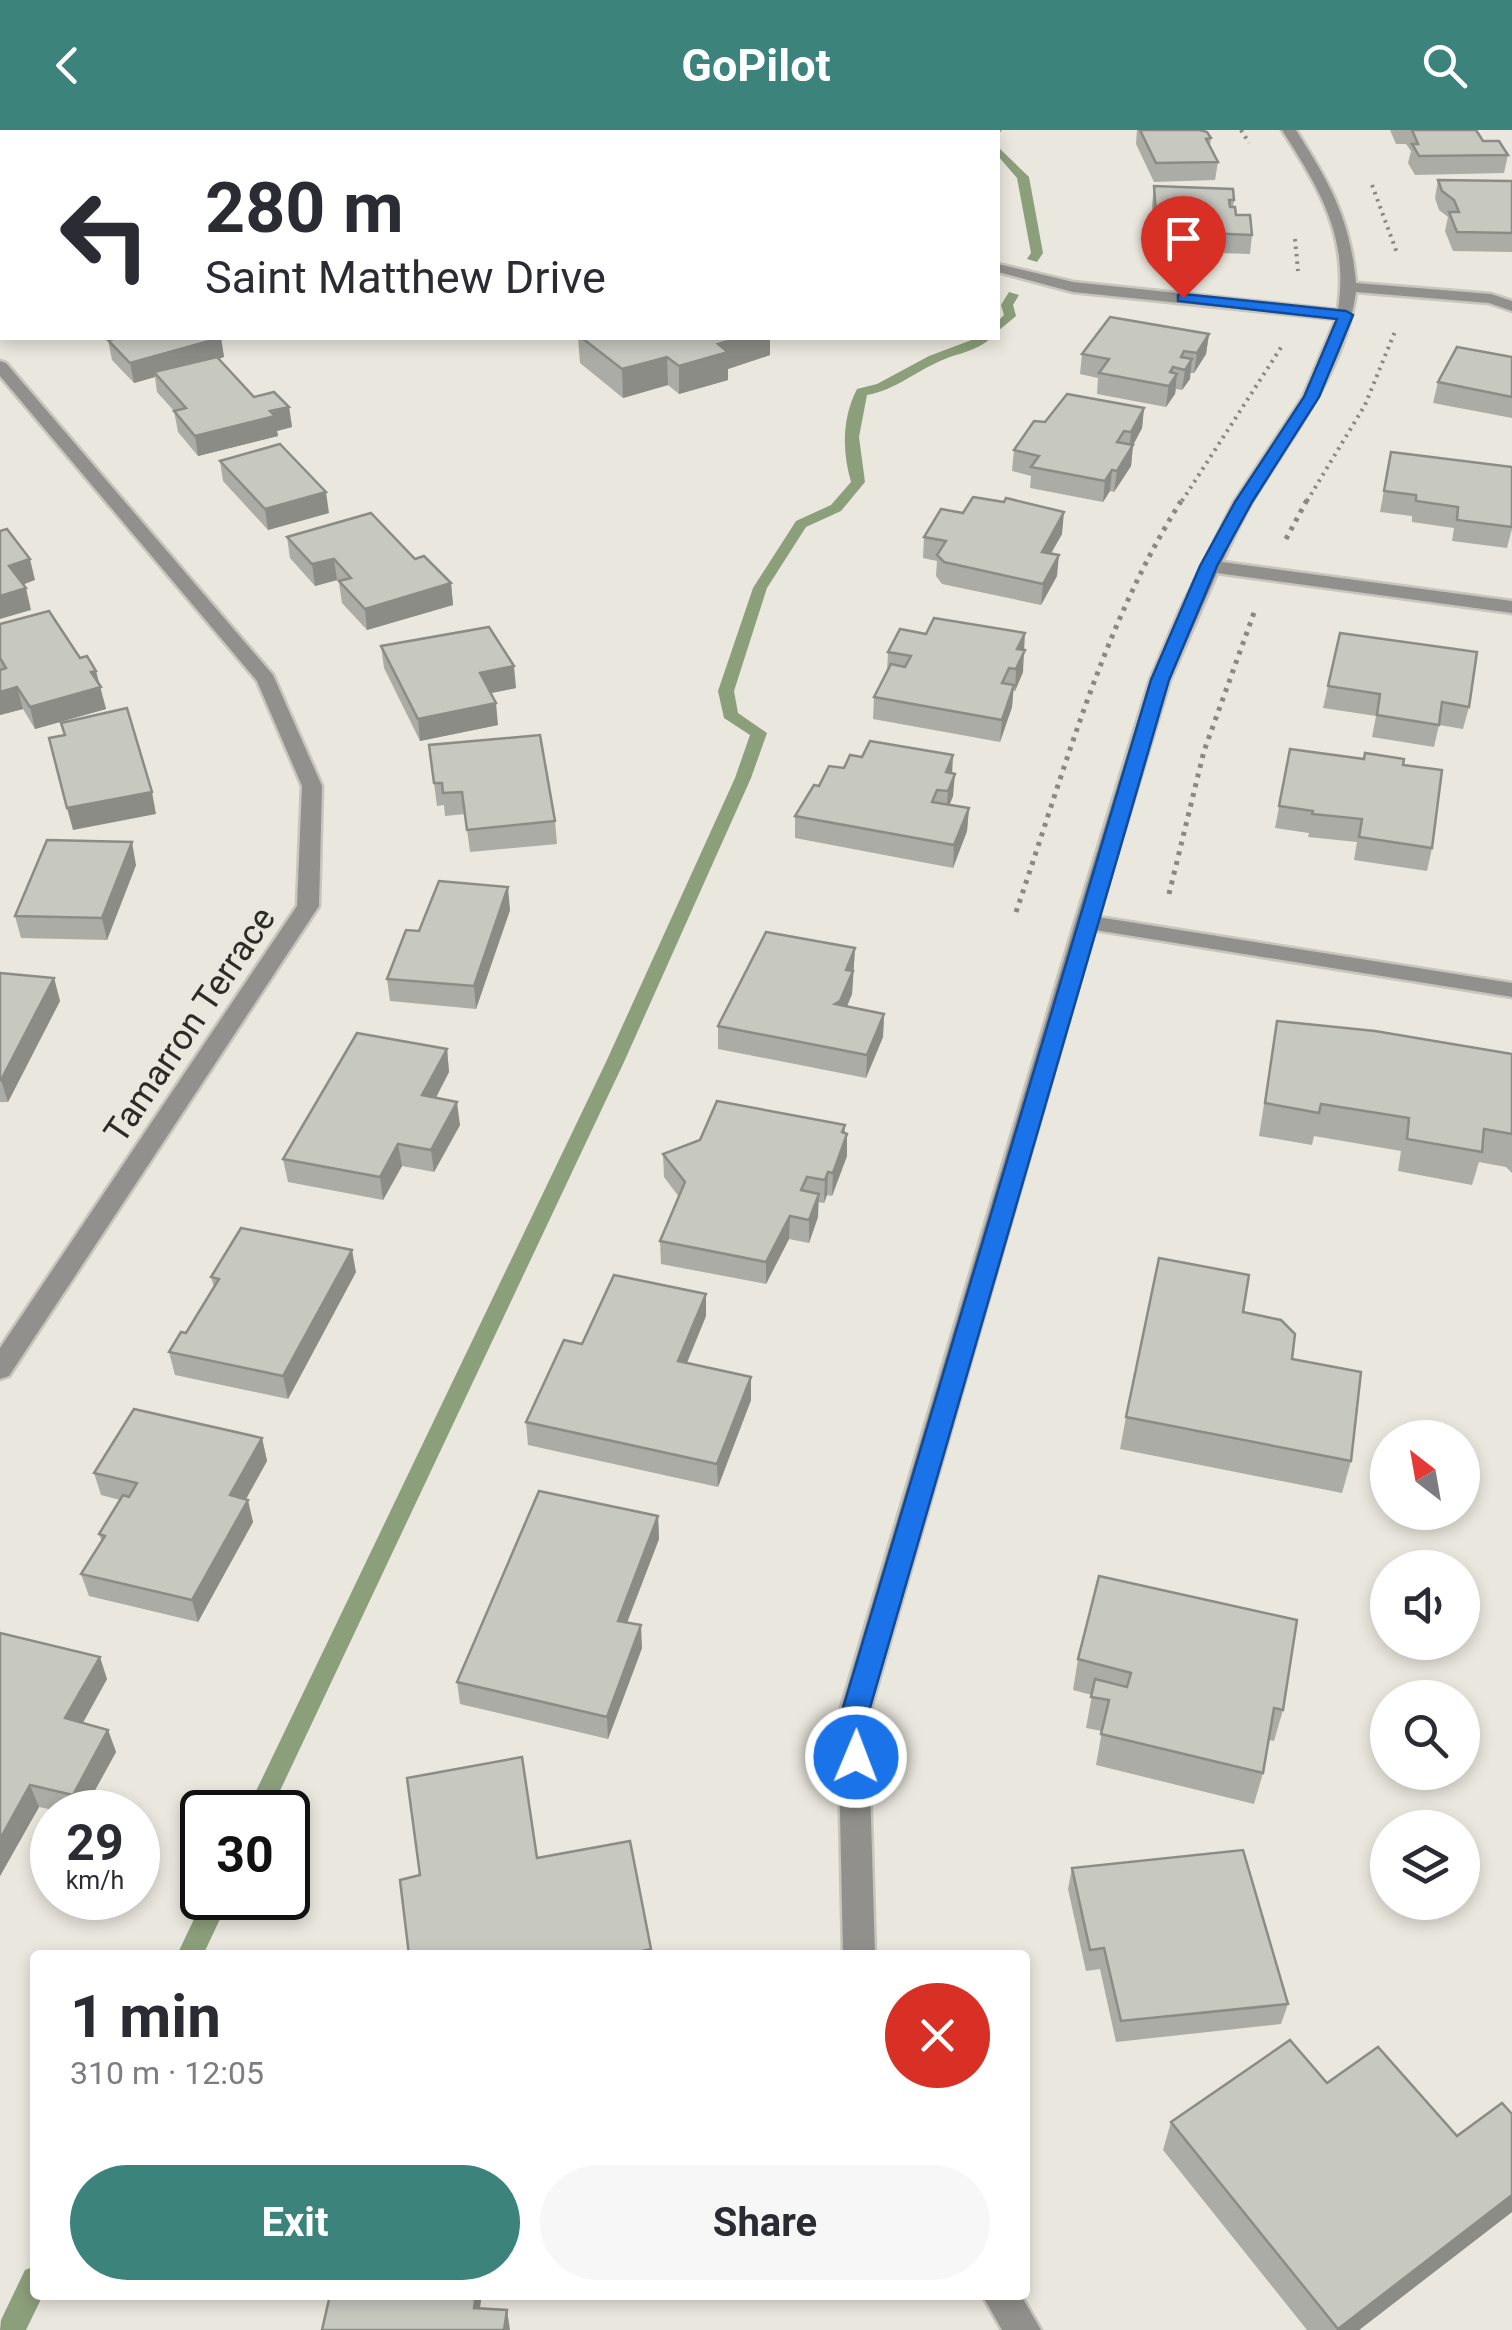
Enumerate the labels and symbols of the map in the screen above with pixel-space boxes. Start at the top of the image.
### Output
pin [1141,196,1226,299]
street label: Tamarron Terrace [96,899,284,1151]
north arrow [1370,1420,1480,1530]
position arrow [804,1705,908,1809]
speed limit sign: 30 [180,1790,310,1920]

